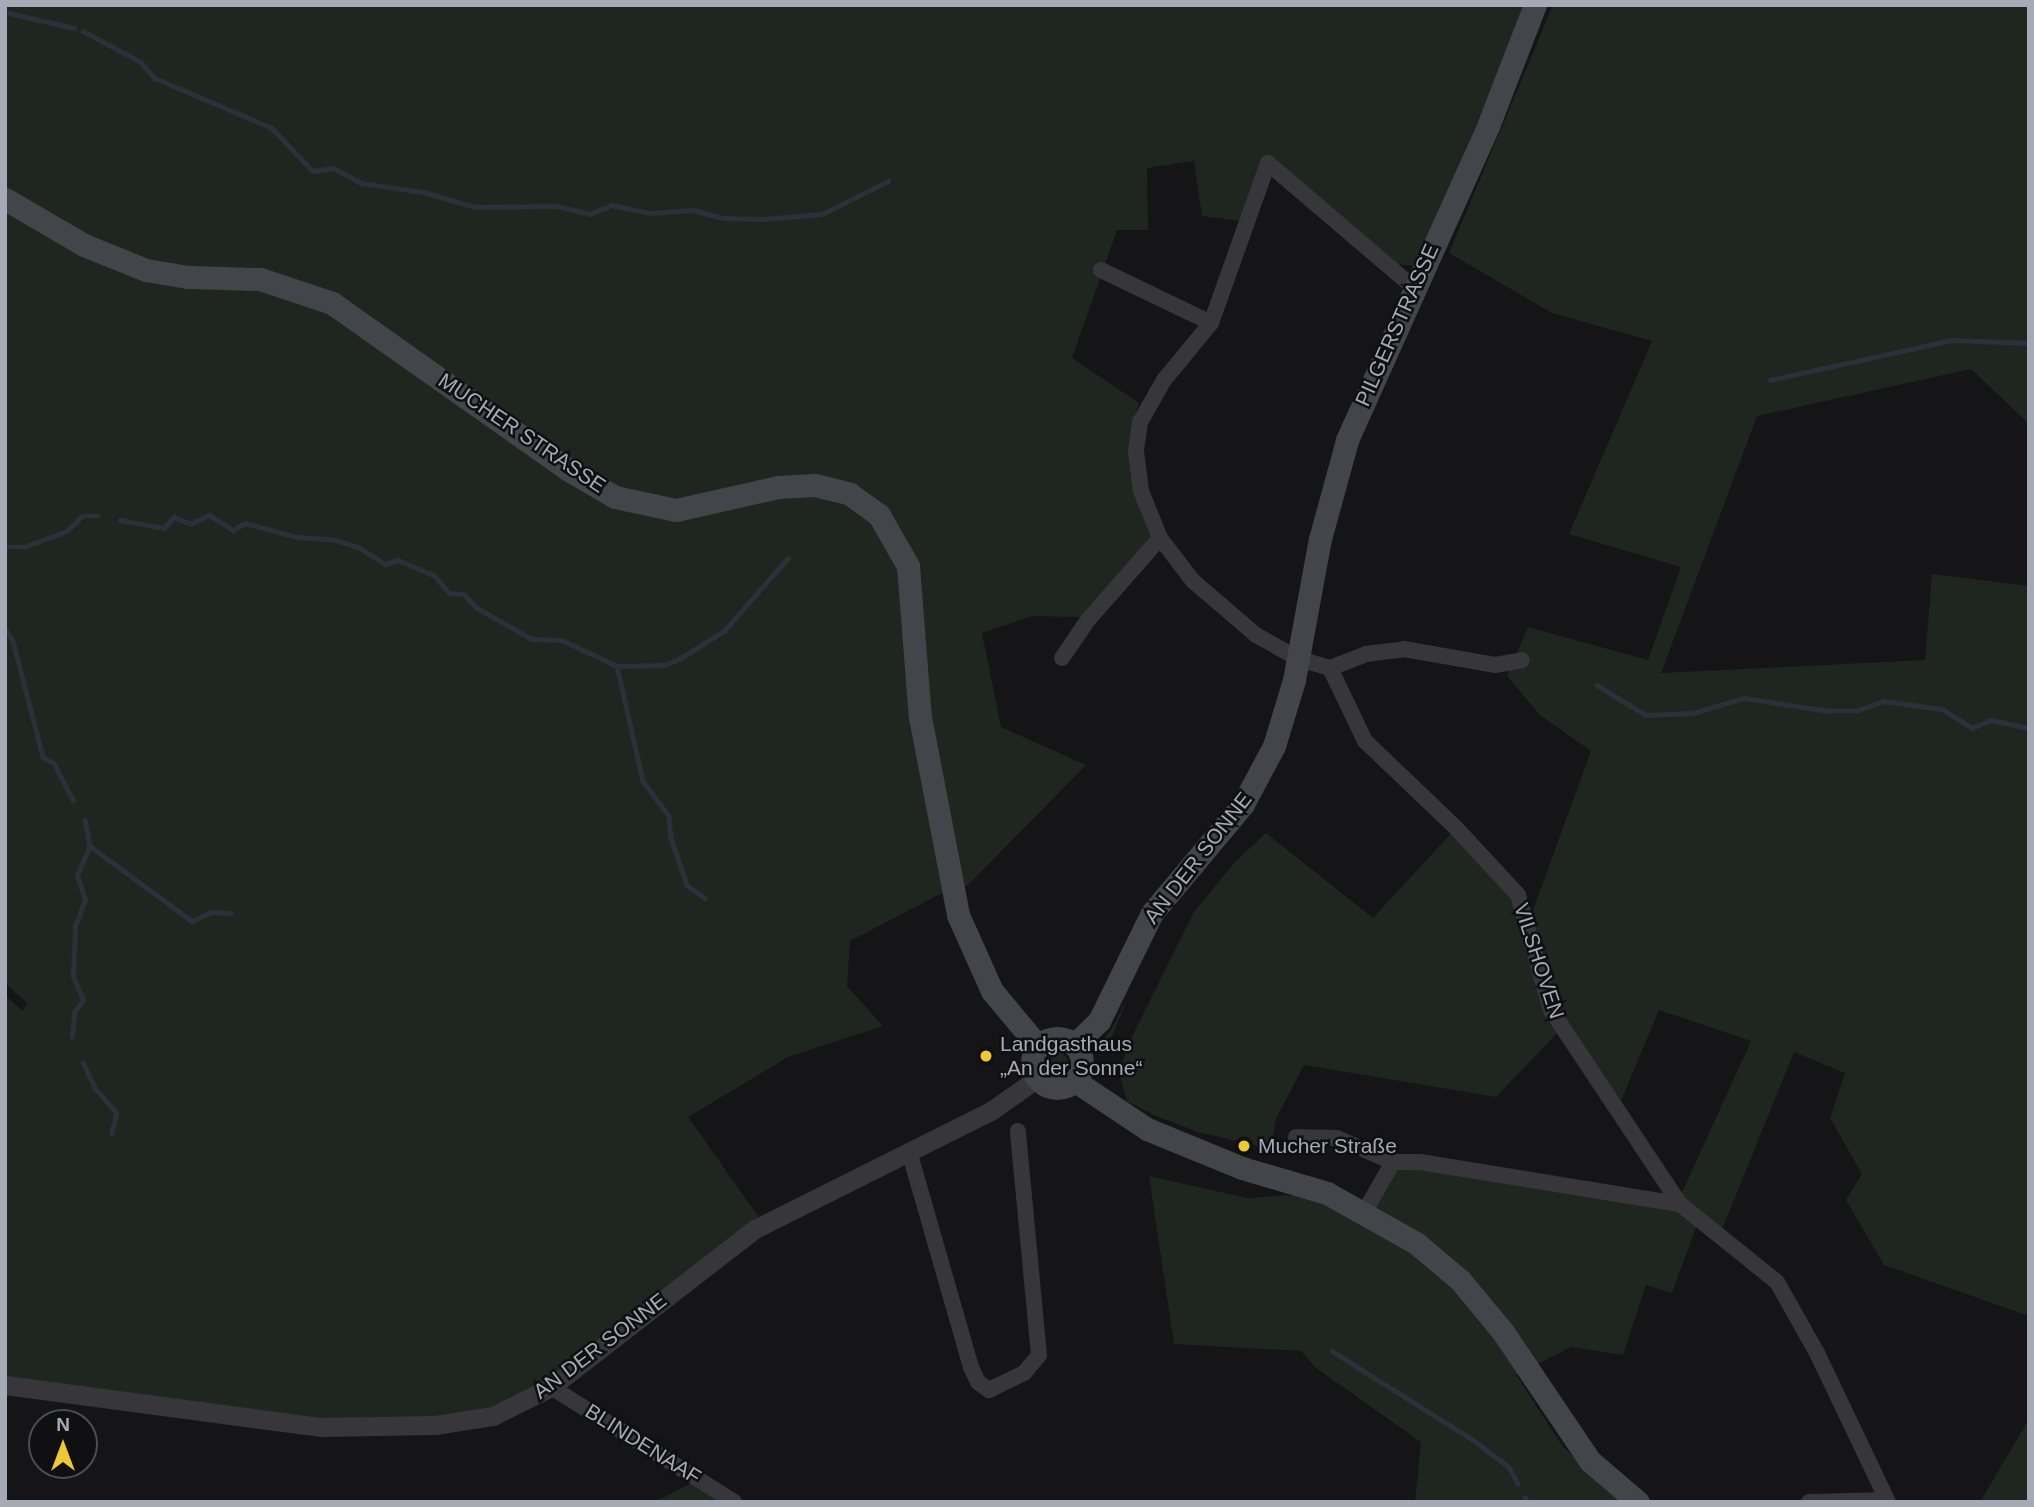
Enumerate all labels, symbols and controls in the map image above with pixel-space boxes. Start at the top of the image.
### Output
street label: PILGERSTRASSE [1350,240,1444,410]
street label: MUCHER STRASSE [434,368,610,498]
street label: AN DER SONNE [1139,787,1257,929]
street label: VILSHOVEN [1508,900,1570,1022]
place label: Landgasthaus „An der Sonne“ [1000,1031,1142,1081]
marker: Landgasthaus „An der Sonne“ [978,1048,994,1064]
place label: Mucher Straße [1258,1133,1397,1159]
marker: Mucher Straße [1236,1138,1252,1154]
street label: AN DER SONNE [529,1288,671,1404]
street label: BLINDENAAF [580,1398,706,1490]
north arrow [28,1409,98,1479]
text: N [56,1414,70,1435]

